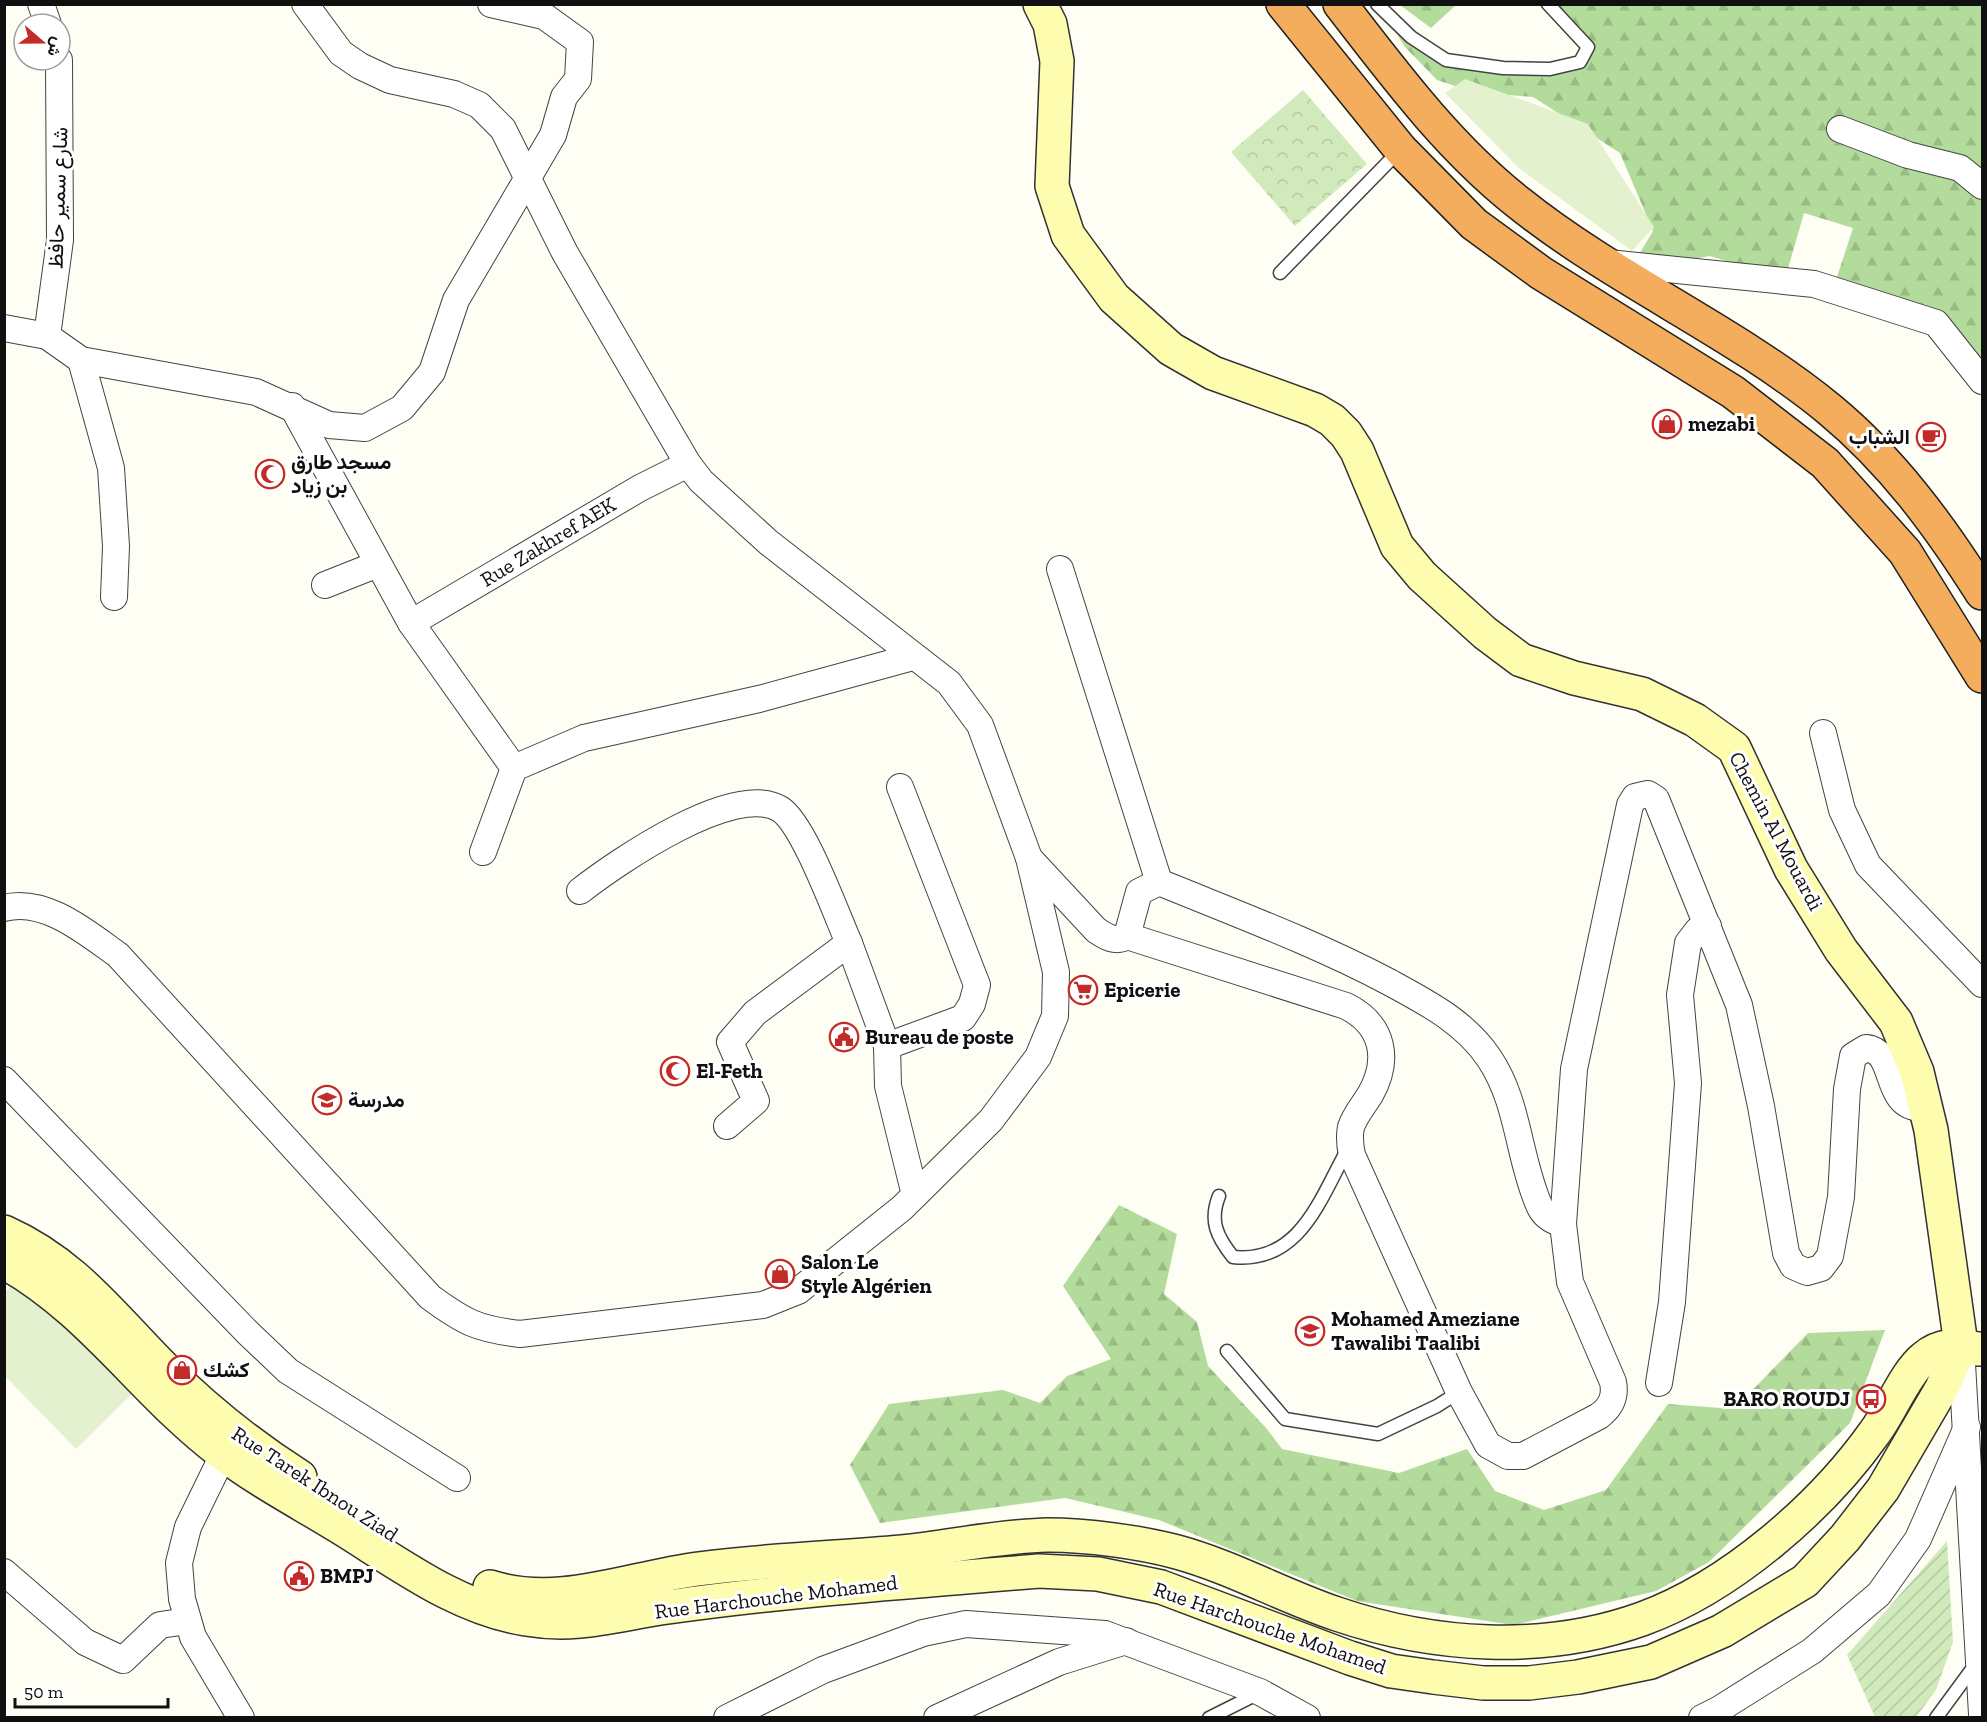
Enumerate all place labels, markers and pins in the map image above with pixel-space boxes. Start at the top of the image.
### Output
shop icon: mezabi [1651,408,1683,440]
place label: mezabi [1688,411,1755,436]
cafe icon: الشباب [1915,421,1947,453]
place label: الشباب [1849,424,1910,449]
place label: مسجد طارق بن زياد [291,449,391,499]
mosque icon: مسجد طارق بن زياد [254,458,286,490]
supermarket icon: Epicerie [1067,974,1099,1006]
place label: Epicerie [1104,977,1180,1002]
public building icon: Bureau de poste [828,1021,860,1053]
place label: Bureau de poste [865,1024,1014,1049]
mosque icon: El-Feth [659,1055,691,1087]
place label: El-Feth [696,1058,763,1083]
school or university icon: مدرسة [311,1084,343,1116]
place label: مدرسة [348,1087,405,1113]
place label: Salon Le Style Algérien [801,1249,932,1298]
shop icon: Salon Le Style Algérien [764,1258,796,1290]
place label: Mohamed Ameziane Tawalibi Taalibi [1331,1306,1520,1355]
school or university icon: Mohamed Ameziane Tawalibi Taalibi [1294,1315,1326,1347]
shop icon: كشك [166,1354,198,1386]
place label: كشك [203,1357,250,1382]
bus stop icon: BARO ROUDJ [1855,1383,1887,1415]
place label: BARO ROUDJ [1723,1386,1850,1411]
public building icon: BMPJ [283,1560,315,1592]
place label: BMPJ [320,1563,374,1588]

